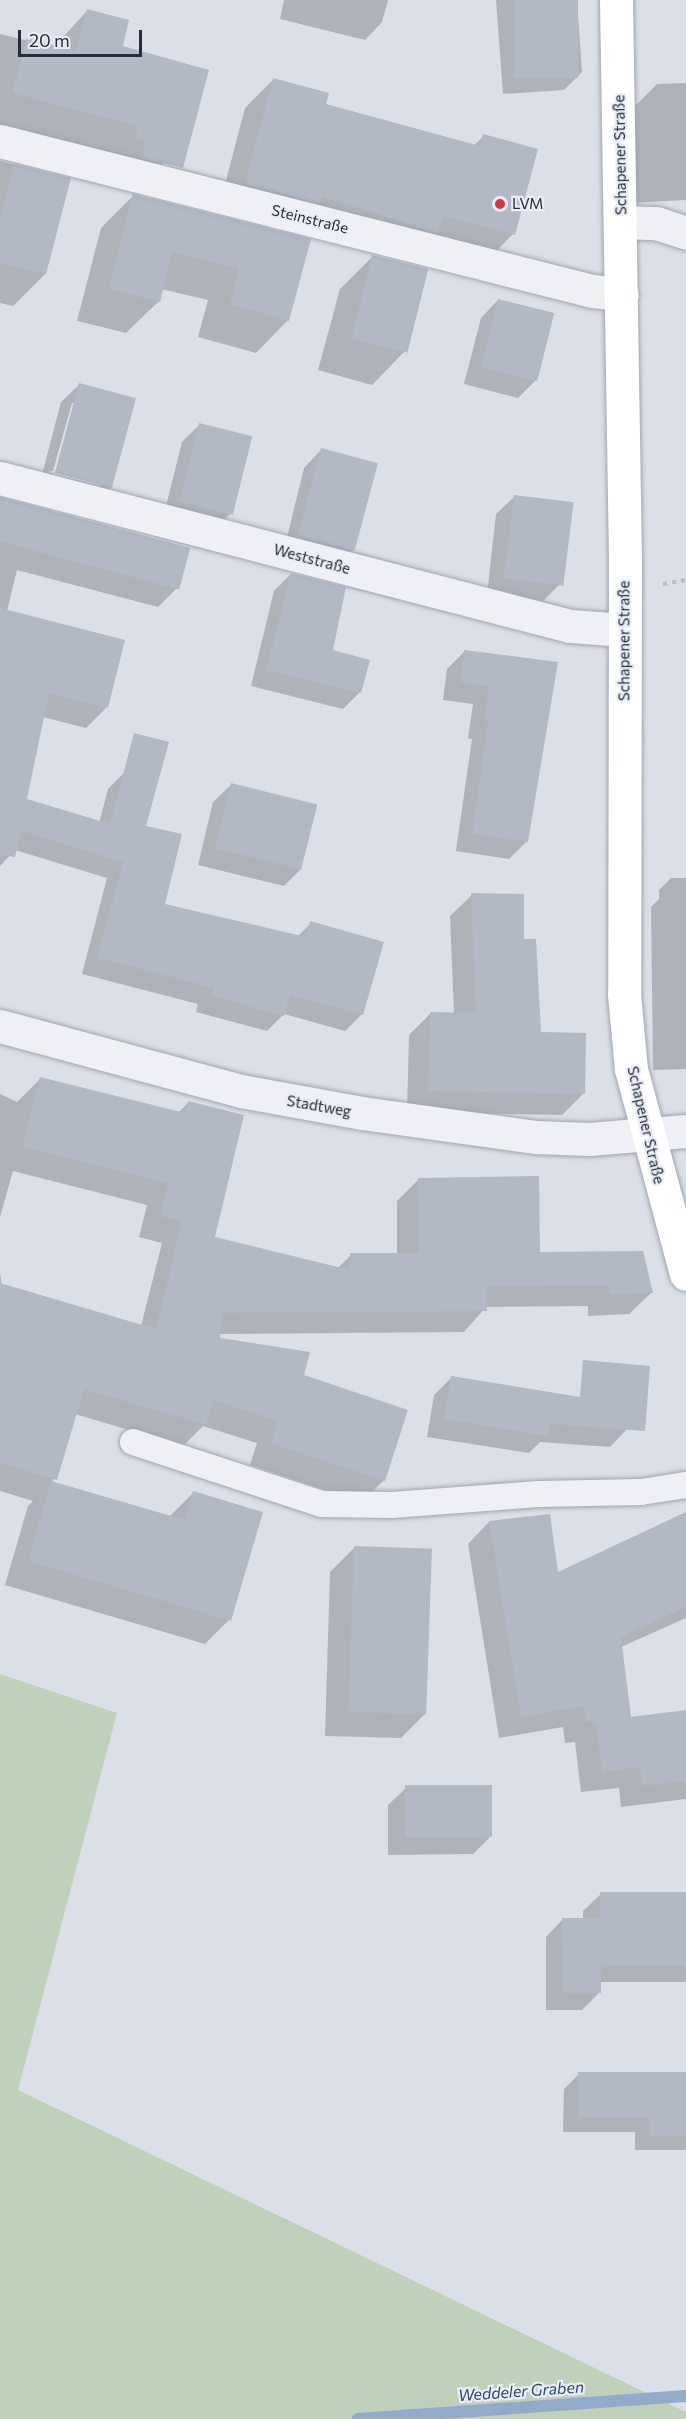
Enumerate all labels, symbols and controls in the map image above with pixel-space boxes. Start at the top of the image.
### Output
scale bar [21,18,146,56]
text: 20 m [29,29,70,51]
street label: Schapener Straße [610,95,630,215]
place label: LVM [512,195,543,213]
marker: LVM [493,197,507,211]
street label: Steinstraße [270,201,350,237]
street label: Weststraße [272,540,352,578]
street label: Schapener Straße [615,581,633,701]
street label: Schapener Straße [624,1064,668,1186]
street label: Stadtweg [285,1091,353,1121]
water label: Weddeler Graben [457,2377,585,2405]

